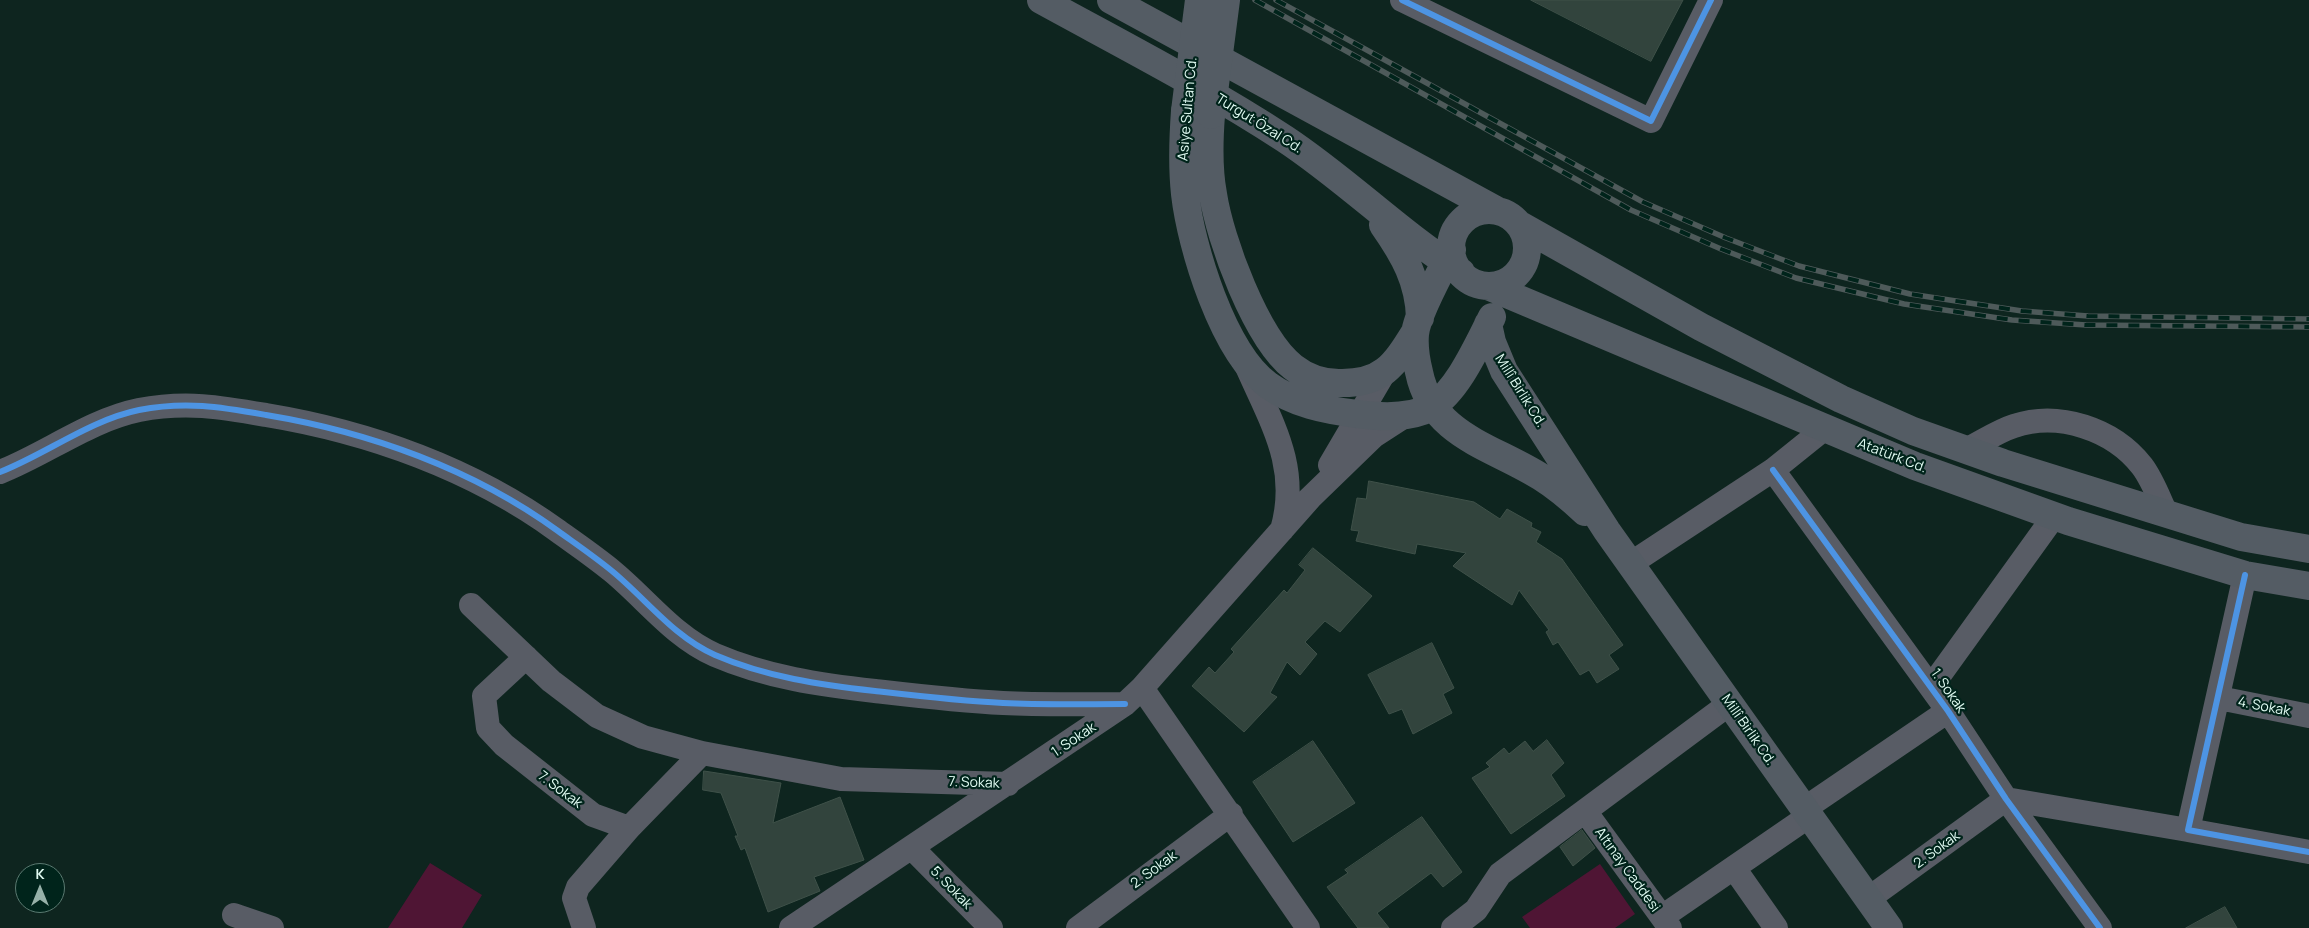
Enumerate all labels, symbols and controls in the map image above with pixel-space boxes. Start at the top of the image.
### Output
street label: Asiye Sultan Cd. [1175,56,1201,162]
street label: Turgut Özal Cd. [1213,91,1305,157]
street label: Millî Birlik Cd. [1491,351,1549,431]
street label: Atatürk Cd. [1855,435,1929,477]
street label: 1. Sokak [1927,666,1969,716]
street label: Millî Birlik Cd. [1717,691,1779,769]
street label: 4. Sokak [2236,694,2292,720]
street label: 1. Sokak [1049,719,1099,761]
street label: 7. Sokak [535,768,585,812]
street label: 7. Sokak [948,774,1000,792]
street label: Altınay Caddesi [1591,825,1663,915]
street label: 2. Sokak [1911,828,1963,872]
street label: 2. Sokak [1128,848,1180,892]
north arrow [15,863,65,913]
street label: 5. Sokak [927,863,975,913]
text: K [35,864,45,883]

